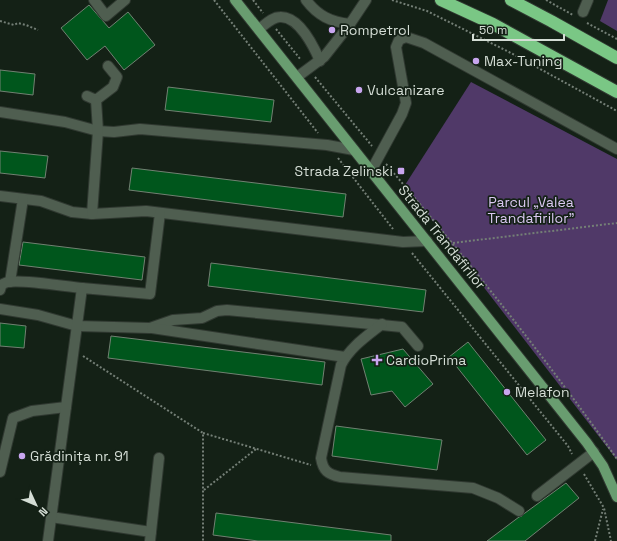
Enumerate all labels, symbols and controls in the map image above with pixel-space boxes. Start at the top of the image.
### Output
scale bar [473,16,564,42]
place label: Rompetrol [340,21,410,39]
text: 50 m [479,22,507,38]
marker: Rompetrol [327,25,337,35]
place label: Max-Tuning [484,52,562,70]
marker: Max-Tuning [471,56,481,66]
place label: Vulcanizare [367,81,445,99]
marker: Vulcanizare [354,85,364,95]
place label: Strada Zelinski [294,162,393,180]
marker: Strada Zelinski [396,166,406,176]
street label: Strada Trandafirilor [394,181,490,293]
park label: Parcul „Valea Trandafirilor” [488,193,574,227]
place label: CardioPrima [386,351,466,369]
marker: CardioPrima [371,354,383,366]
place label: Melafon [515,383,570,401]
marker: Melafon [502,387,512,397]
place label: Grădinița nr. 91 [30,447,129,465]
marker: Grădinița nr. 91 [17,451,27,461]
north arrow [16,485,56,525]
text: N [36,504,51,519]

